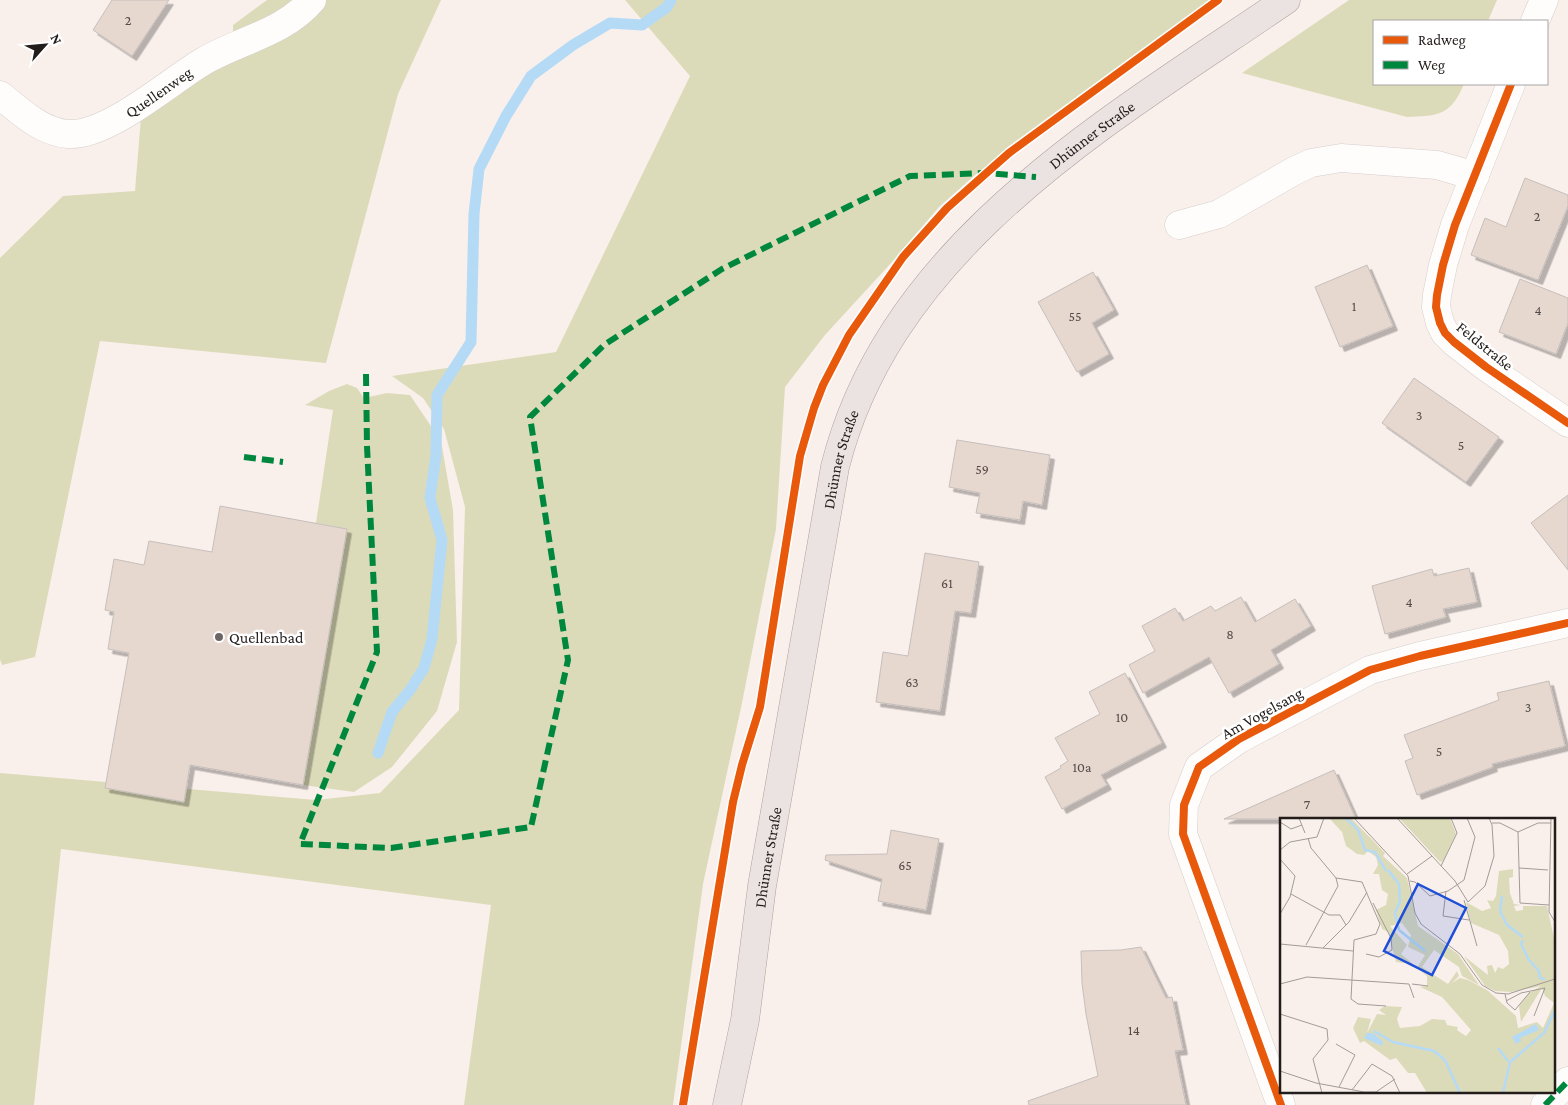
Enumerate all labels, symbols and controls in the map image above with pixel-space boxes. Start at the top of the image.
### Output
house number: 2 [125,12,132,28]
north arrow [20,20,70,70]
legend [1373,20,1548,85]
text: N [47,31,66,47]
text: Radweg [1418,32,1466,49]
text: Weg [1418,57,1445,74]
street label: Quellenweg [122,63,196,121]
street label: Dhünner Straße [1045,97,1137,172]
house number: 2 [1534,208,1541,224]
house number: 1 [1352,298,1357,314]
house number: 4 [1534,302,1542,318]
house number: 55 [1068,308,1082,324]
street label: Feldstraße [1453,318,1517,374]
street label: Dhünner Straße [819,407,861,510]
house number: 3 [1416,407,1422,423]
house number: 5 [1458,437,1464,453]
house number: 59 [975,461,989,477]
house number: 61 [941,575,953,591]
house number: 4 [1405,594,1413,610]
house number: 8 [1226,626,1234,642]
place label: Quellenbad [229,629,304,646]
marker: Quellenbad [213,631,225,643]
house number: 63 [905,674,919,690]
street label: Am Vogelsang [1218,684,1306,743]
house number: 3 [1525,699,1531,715]
house number: 10 [1116,709,1128,725]
house number: 5 [1436,743,1442,759]
house number: 10a [1072,759,1092,775]
house number: 7 [1304,796,1311,812]
street label: Dhünner Straße [751,806,784,909]
inset map [1280,818,1556,1092]
house number: 65 [898,857,912,873]
house number: 14 [1128,1022,1140,1038]

